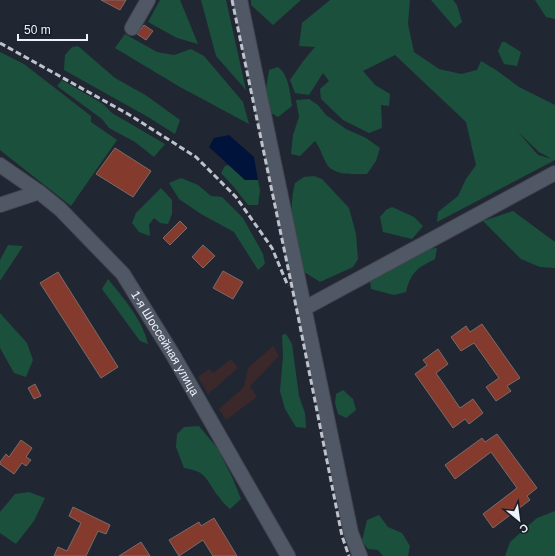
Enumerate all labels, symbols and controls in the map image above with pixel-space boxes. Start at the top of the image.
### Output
scale bar [18,16,87,42]
text: 50 m [24,23,51,37]
street label: 1-я Шоссейная улица [128,288,202,398]
north arrow [499,500,539,540]
text: С [517,522,530,536]

